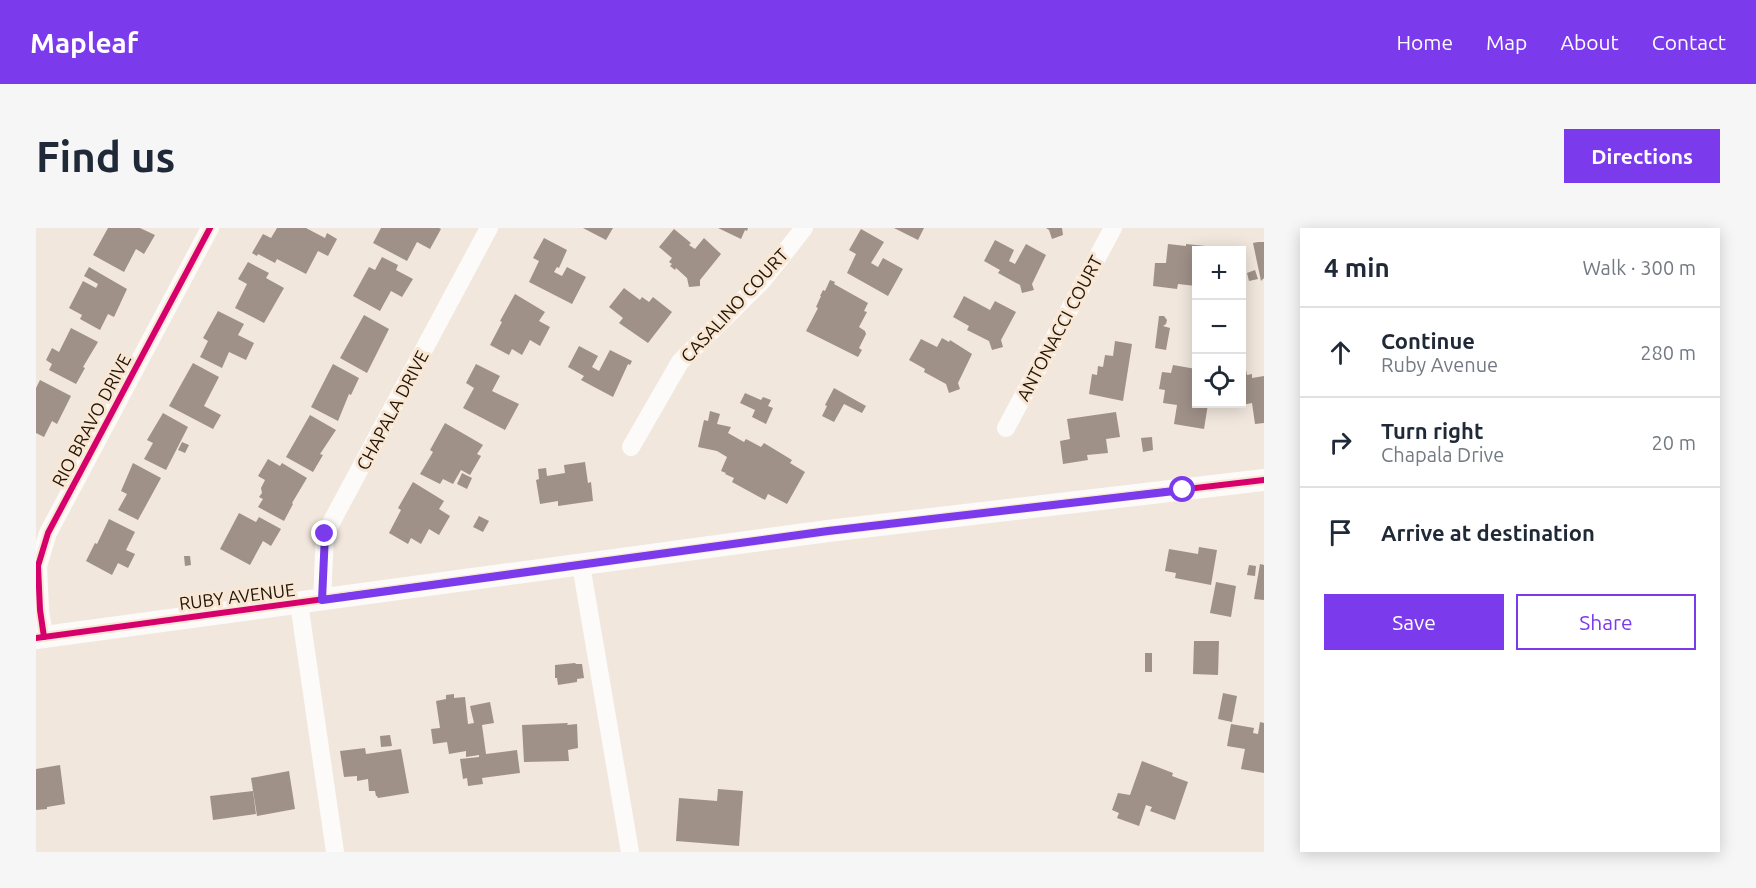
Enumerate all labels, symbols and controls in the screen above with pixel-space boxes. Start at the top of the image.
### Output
text: Mapleaf [30,27,138,58]
text: Home [1396,30,1453,54]
text: Map [1486,30,1527,54]
text: About [1560,30,1619,54]
text: Contact [1652,30,1726,54]
button: Directions [1564,129,1720,183]
text: Find us [36,133,175,180]
street label: CASALINO COURT [676,244,792,366]
map controls [1192,246,1246,408]
button: + [1192,246,1246,300]
street label: ANTONACCI COURT [1012,252,1106,404]
text: 4 min [1324,253,1390,282]
text: Walk · 300 m [1583,256,1696,279]
button: − [1192,300,1246,354]
text: Continue [1381,328,1475,353]
icon: ahead [1324,336,1357,369]
text: 280 m [1640,341,1696,364]
street label: CHAPALA DRIVE [352,347,432,473]
street label: RIO BRAVO DRIVE [48,350,134,490]
text: Ruby Avenue [1381,353,1498,376]
button: locate [1192,354,1246,408]
text: Turn right [1381,418,1483,443]
icon: right [1324,426,1357,459]
text: 20 m [1652,431,1696,454]
text: Chapala Drive [1381,443,1504,466]
route start [1169,476,1195,502]
icon: arrive [1324,516,1357,549]
route end [311,520,337,546]
text: Arrive at destination [1381,520,1595,545]
street label: RUBY AVENUE [178,579,296,613]
button: Save [1324,594,1504,650]
button: Share [1516,594,1696,650]

